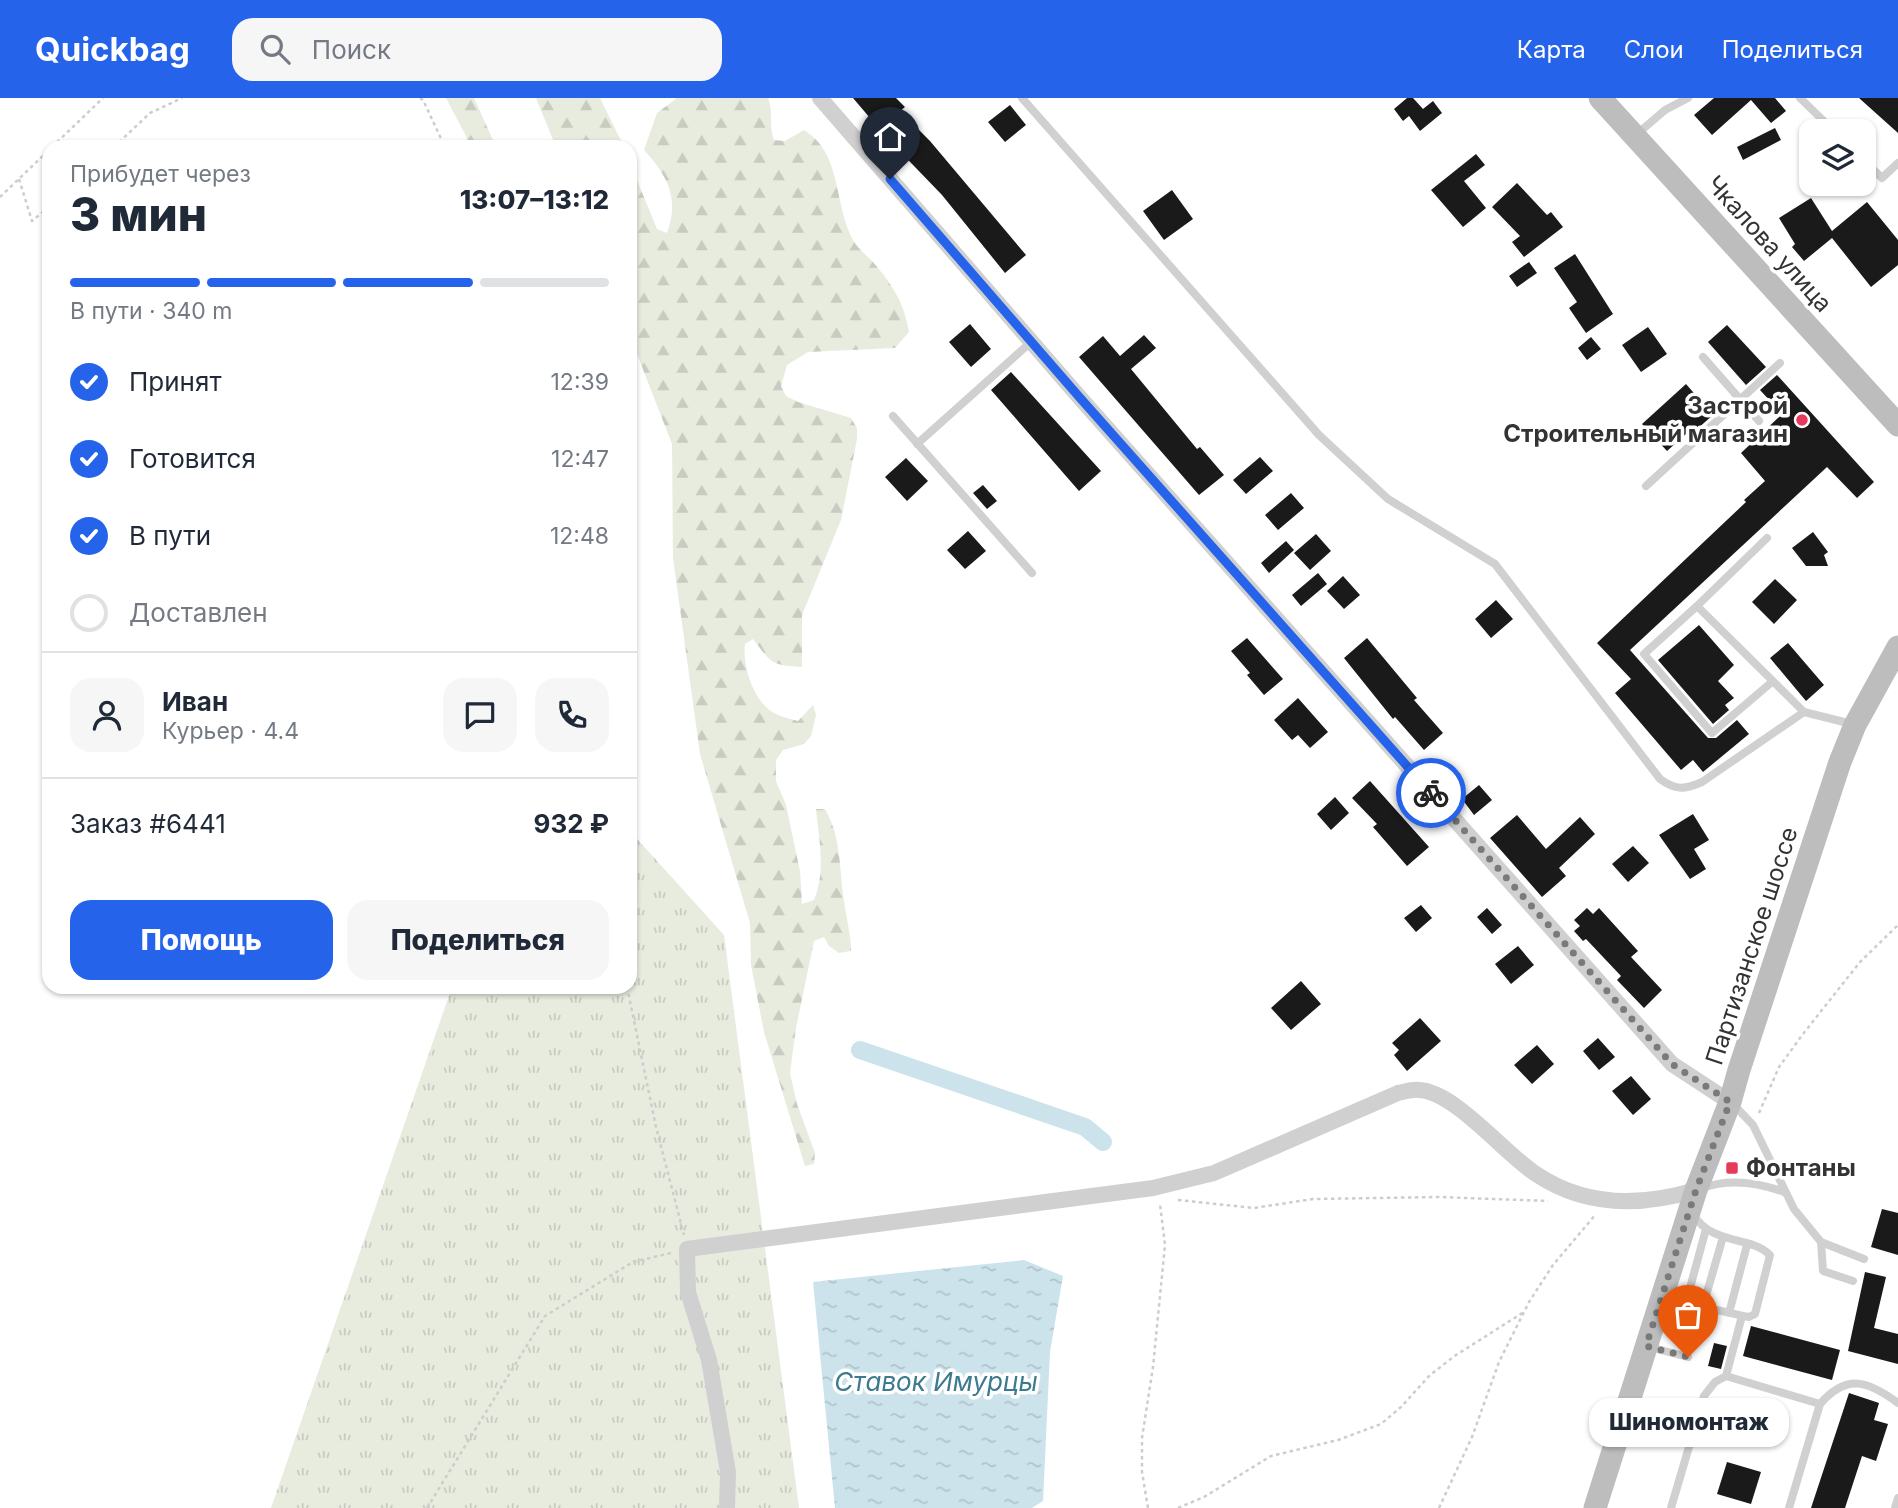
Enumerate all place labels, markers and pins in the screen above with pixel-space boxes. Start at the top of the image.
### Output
pin [860,107,920,179]
place label: Застрой Строительный магазин [1503,391,1788,448]
marker: Застрой Строительный магазин [1794,412,1810,428]
place label: Фонтаны [1746,1153,1856,1182]
marker: Фонтаны [1724,1160,1740,1176]
pin [1658,1285,1718,1357]
callout: Шиномонтаж [1588,1399,1788,1448]

